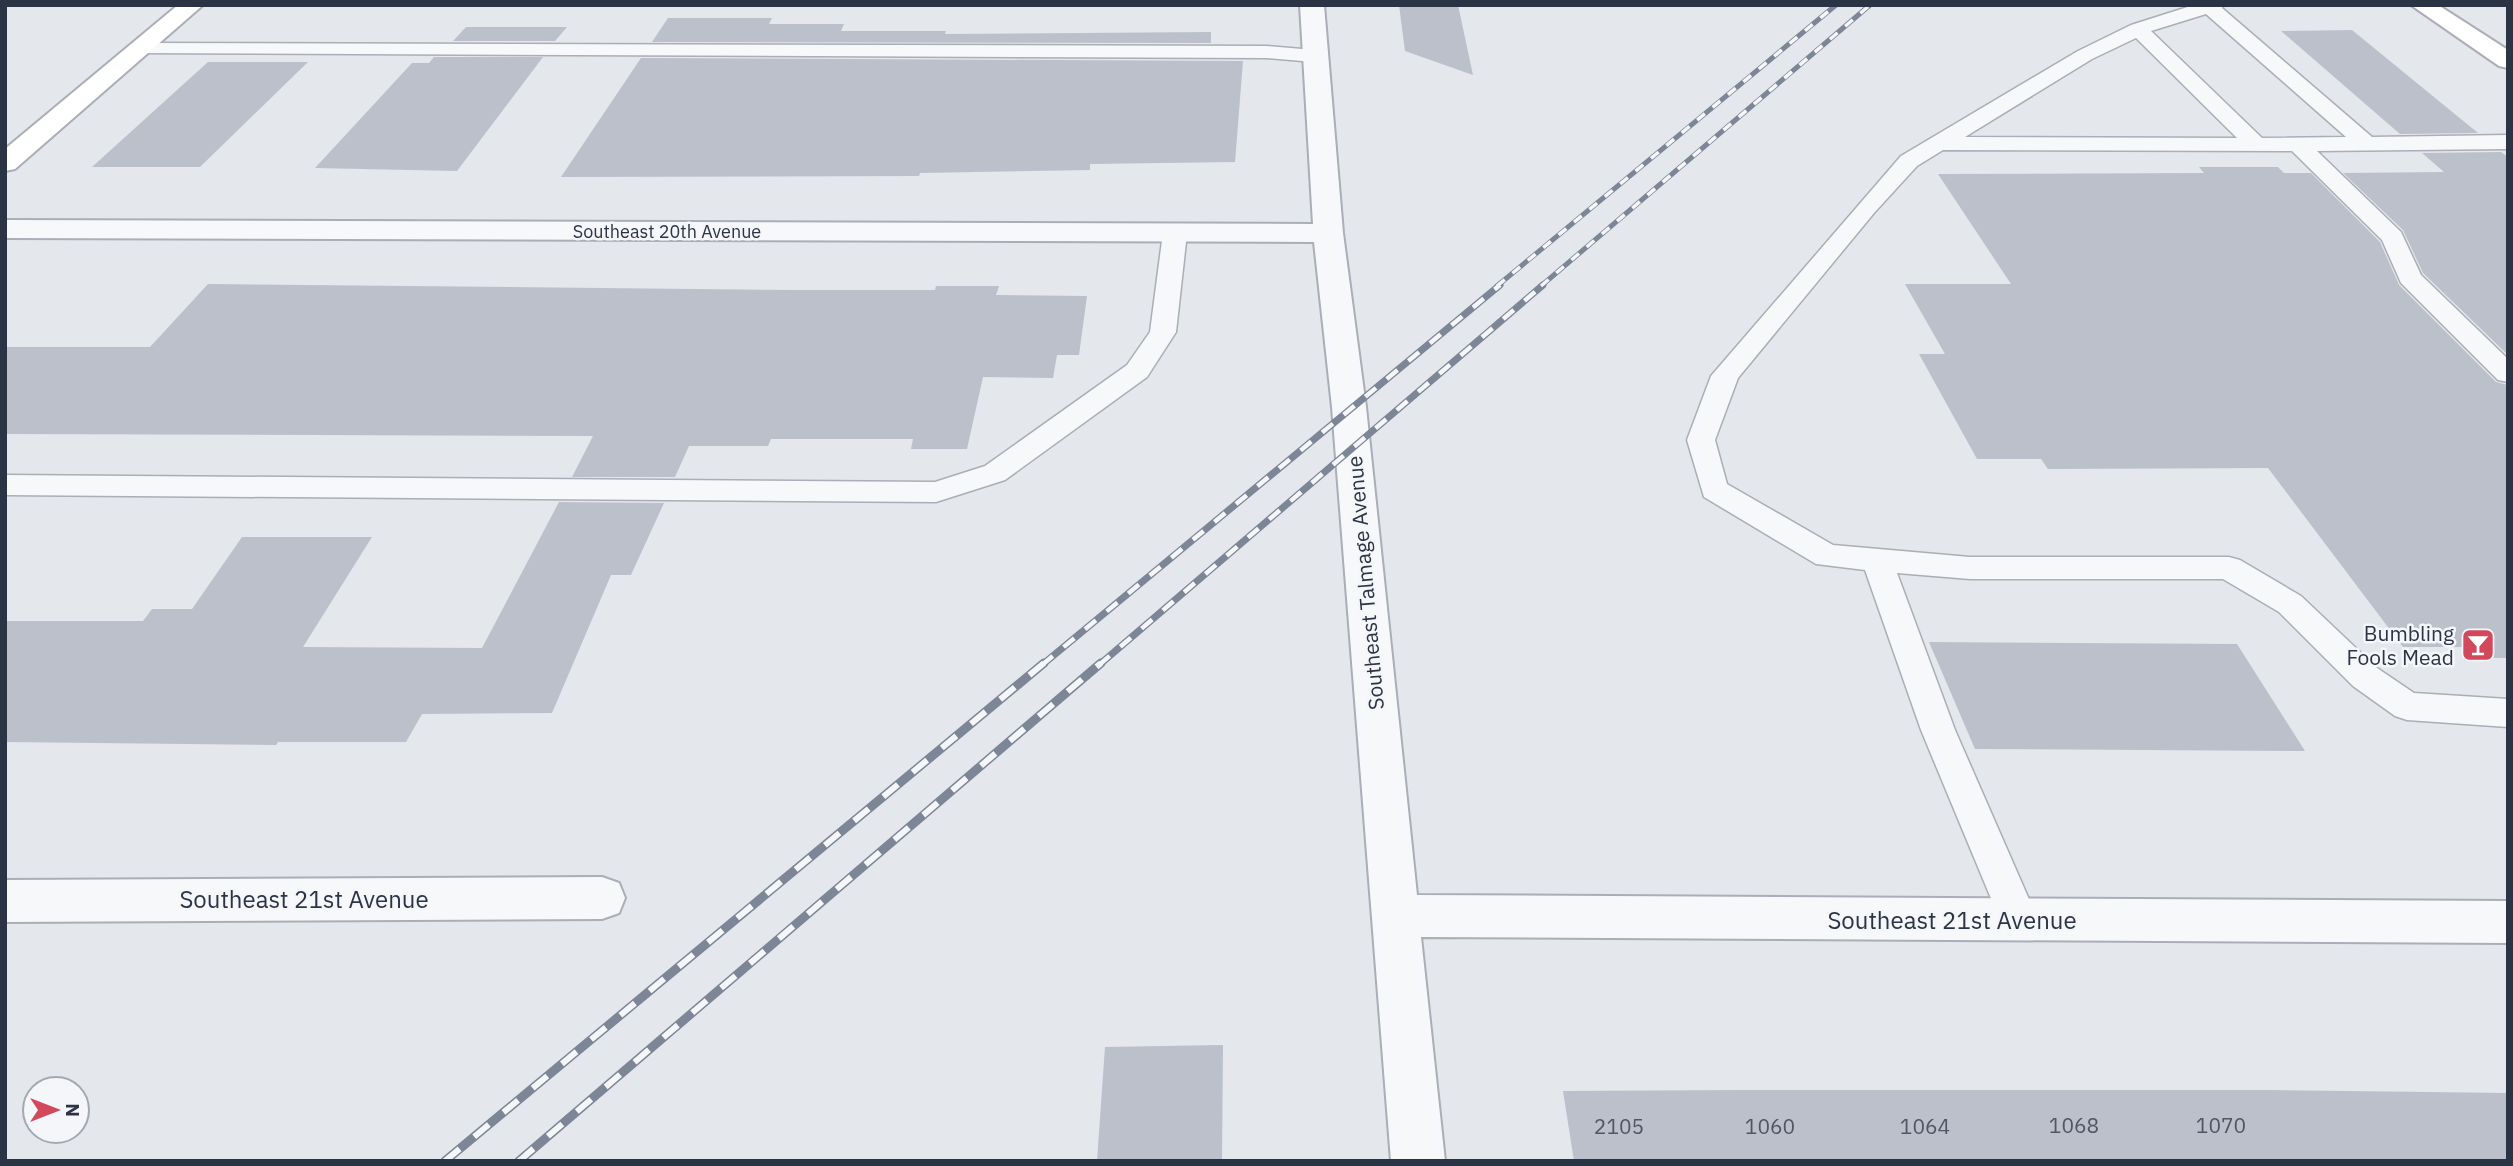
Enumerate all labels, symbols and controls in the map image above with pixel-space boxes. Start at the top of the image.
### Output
street label: Southeast 20th Avenue [573,220,761,243]
street label: Southeast Talmage Avenue [1340,455,1390,711]
place label: Bumbling Fools Mead [2346,619,2454,671]
bar icon: Bumbling Fools Mead [2459,626,2497,664]
street label: Southeast 21st Avenue [179,883,429,915]
street label: Southeast 21st Avenue [1827,904,2077,936]
north arrow [21,1075,91,1145]
text: N [61,1103,85,1117]
house number: 1068 [2049,1111,2099,1139]
house number: 1070 [2196,1111,2246,1139]
house number: 2105 [1594,1112,1644,1140]
house number: 1060 [1745,1112,1795,1140]
house number: 1064 [1900,1112,1950,1140]

